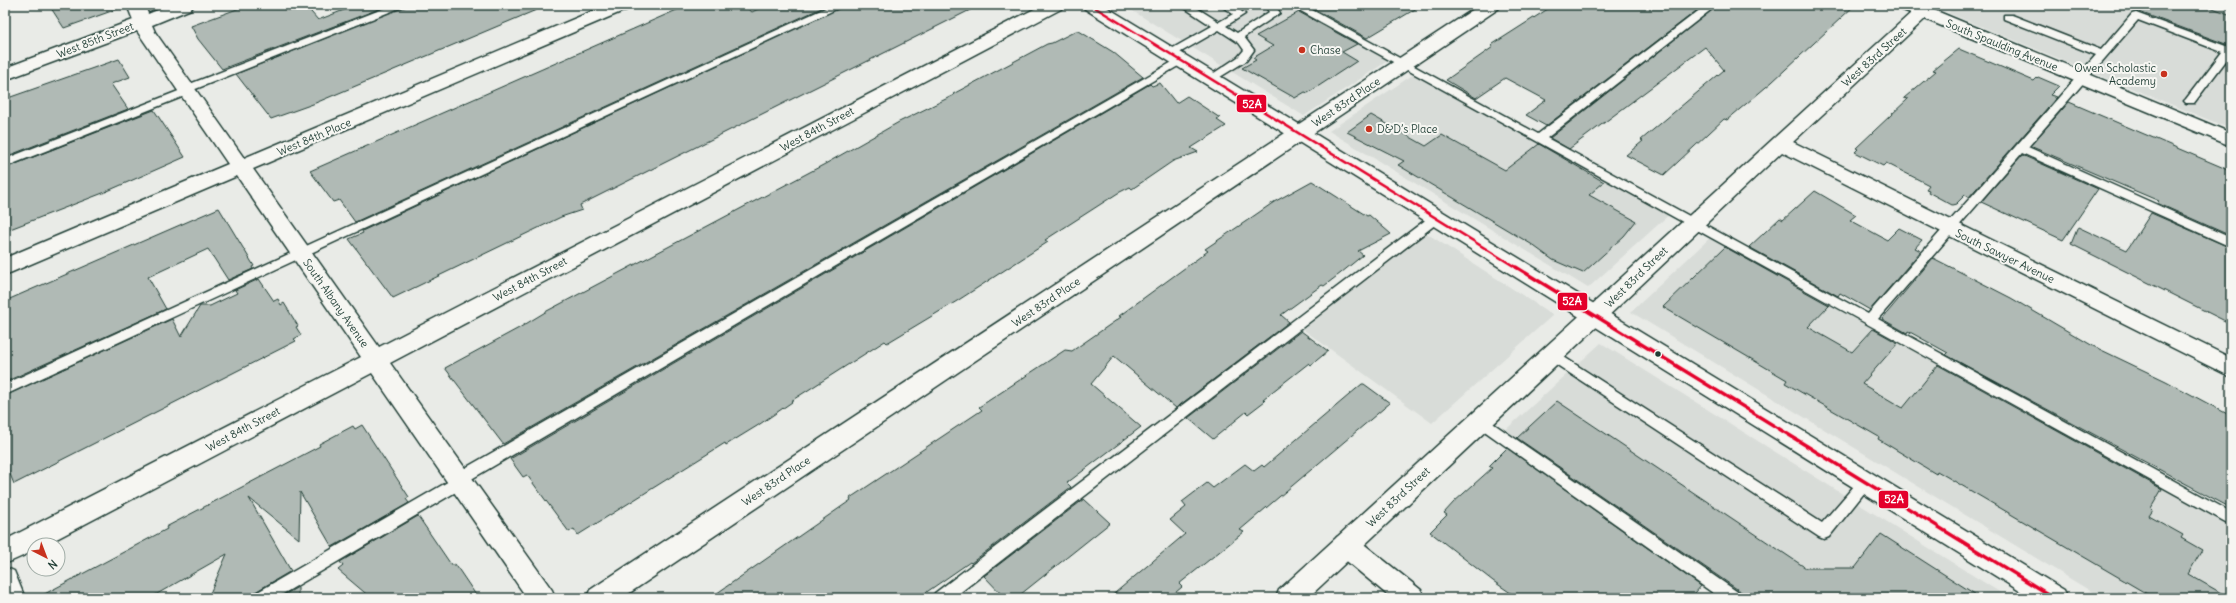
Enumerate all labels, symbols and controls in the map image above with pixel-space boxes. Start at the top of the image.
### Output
street label: South Spaulding Avenue [1944,16,2060,74]
street label: West 85th Street [54,19,136,61]
street label: West 83rd Street [1839,24,1909,90]
place label: Chase [1310,43,1341,57]
marker: Chase [1297,45,1307,55]
place label: Owen Scholastic Academy [2074,61,2156,88]
marker: Owen Scholastic Academy [2159,69,2169,79]
street label: West 83rd Place [1309,74,1383,130]
line badge: 52A [1236,94,1267,113]
text: 52A [1242,97,1262,111]
street label: West 84th Street [778,104,857,154]
street label: West 84th Place [275,115,353,159]
place label: D&D’s Place [1377,122,1438,136]
marker: D&D’s Place [1364,124,1374,134]
street label: South Sawyer Avenue [1953,226,2057,286]
street label: West 83rd Street [1602,243,1671,311]
street label: West 84th Street [491,254,570,304]
street label: South Albany Avenue [300,256,372,350]
street label: West 83rd Place [1009,274,1083,330]
line badge: 52A [1557,292,1588,311]
text: 52A [1562,294,1582,308]
unlabelled marker [1653,349,1663,359]
street label: West 84th Street [204,404,283,454]
street label: West 83rd Place [739,453,813,509]
street label: West 83rd Street [1363,464,1433,530]
line badge: 52A [1878,490,1909,509]
text: 52A [1884,492,1904,506]
north arrow [26,537,66,577]
text: N [45,557,60,572]

